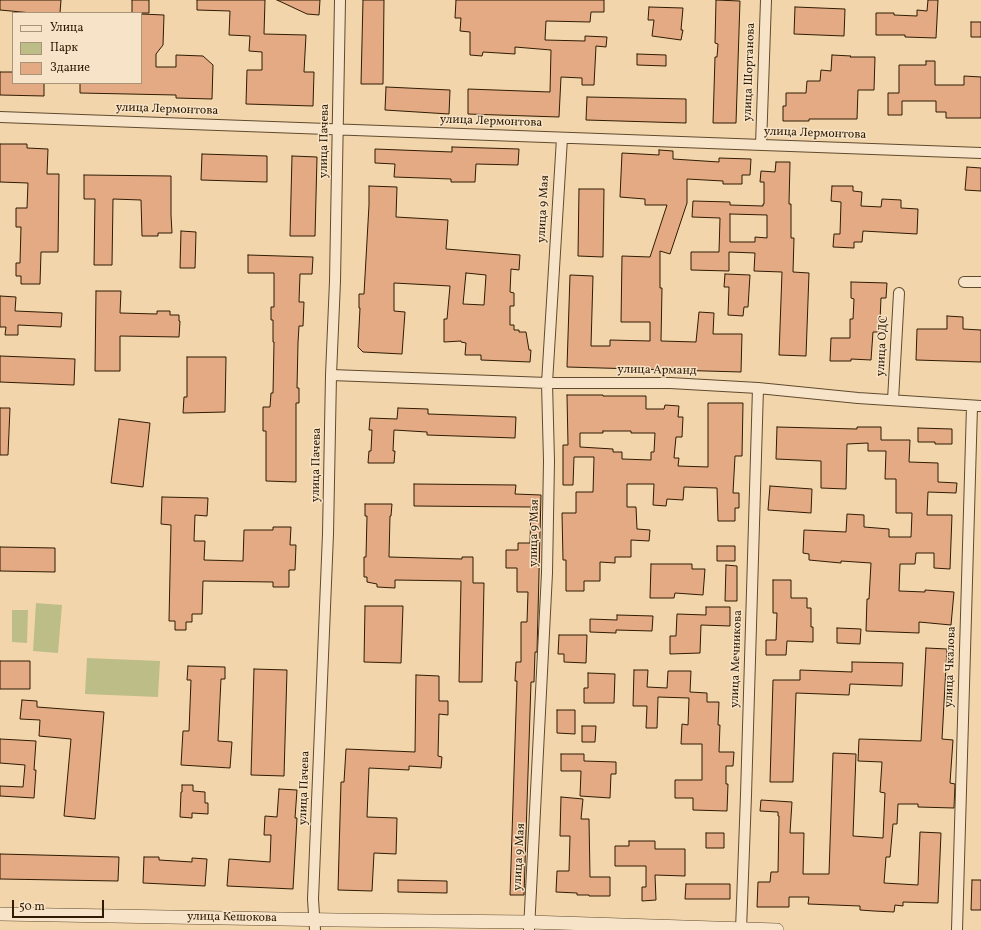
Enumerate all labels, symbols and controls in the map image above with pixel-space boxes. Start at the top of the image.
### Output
legend [12,12,142,84]
text: Улица [50,20,83,36]
street label: улица Шортанова [741,22,759,122]
text: Парк [50,40,78,56]
text: Здание [50,60,90,76]
street label: улица Лермонтова [115,101,219,119]
street label: улица Пачева [317,104,333,178]
street label: улица Лермонтова [439,113,543,131]
street label: улица Лермонтова [763,125,867,143]
street label: улица 9 Мая [535,175,553,243]
street label: улица ОДС [874,315,892,377]
street label: улица Арманд [617,363,697,379]
street label: улица Пачева [309,428,325,502]
street label: улица 9 Мая [527,499,543,567]
street label: улица Мечникова [728,610,746,708]
street label: улица Чкалова [942,626,960,708]
street label: улица Пачева [297,751,313,825]
street label: улица 9 Мая [511,823,529,891]
scale bar [14,892,106,918]
text: 50 m [19,899,45,915]
street label: улица Кешокова [187,910,277,926]

